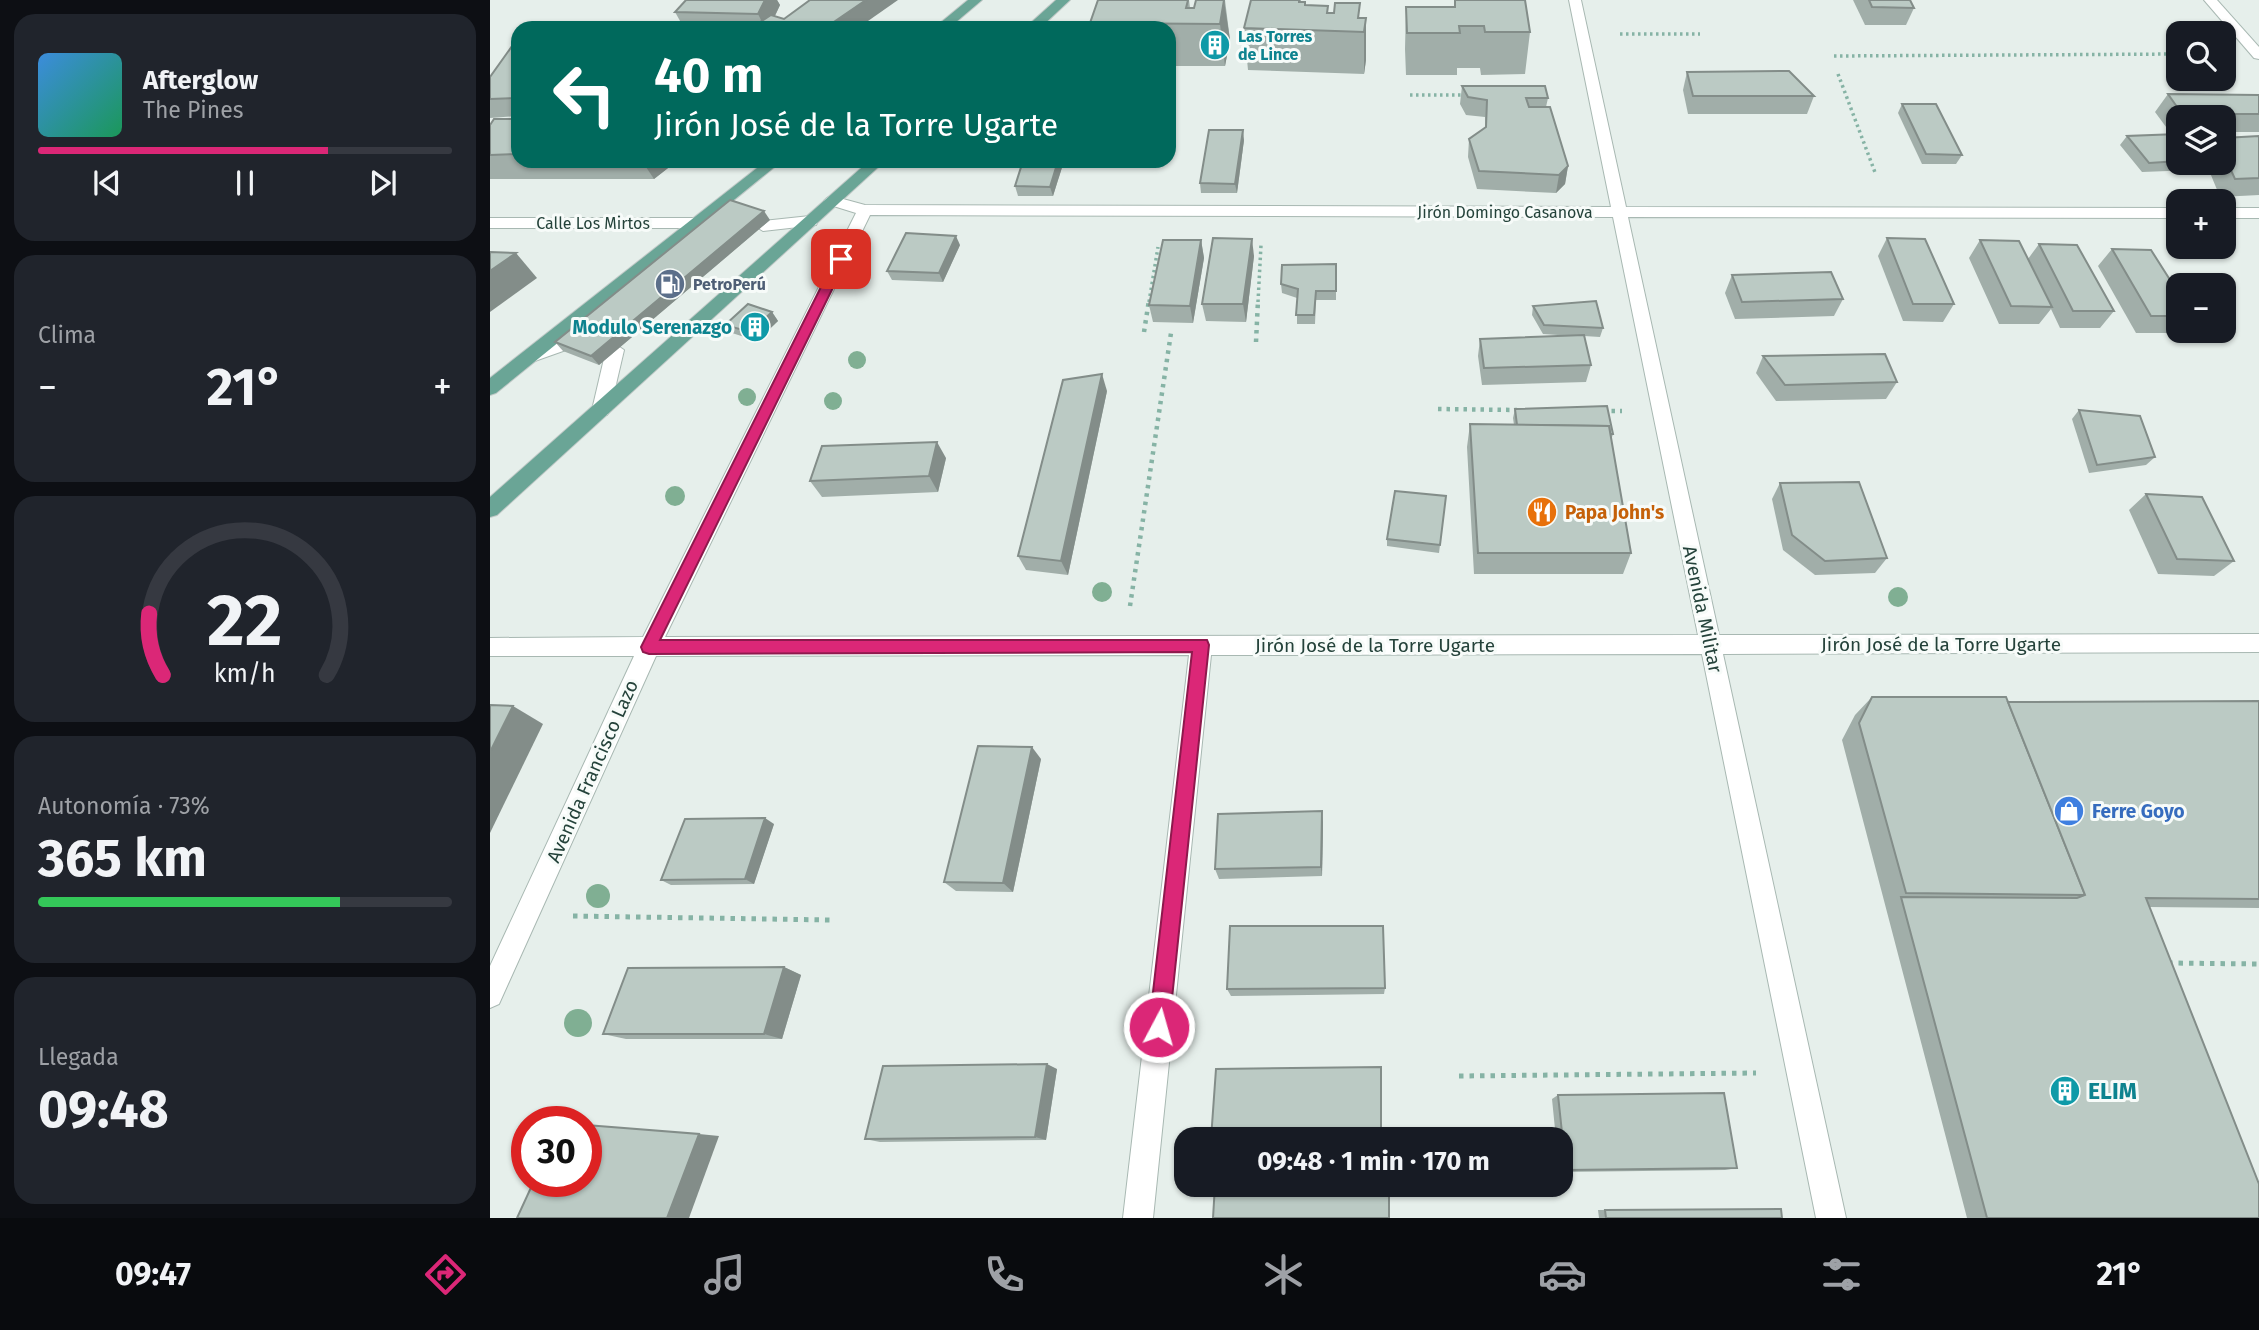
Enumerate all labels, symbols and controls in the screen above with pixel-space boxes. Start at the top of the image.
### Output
map controls [2166,21,2236,343]
button: search [2166,21,2236,91]
place label: Las Torres de Lince [1238,27,1312,64]
building icon: Las Torres de Lince [1198,28,1232,62]
text: 40 m [654,46,763,105]
icon: left [539,49,630,140]
text: Afterglow [143,65,258,96]
text: The Pines [143,96,244,124]
button: layers [2166,105,2236,175]
text: Jirón José de la Torre Ugarte [654,106,1058,144]
icon: previous [88,164,126,202]
icon: pause [226,164,264,202]
icon: next [364,164,402,202]
button: + [2166,189,2236,259]
street label: Jirón Domingo Casanova [1417,203,1593,222]
street label: Calle Los Mirtos [536,214,650,233]
pin [811,229,871,289]
icon: arrive [822,240,860,278]
fuel station icon: PetroPerú [653,267,687,301]
button: − [2166,273,2236,343]
place label: PetroPerú [693,275,766,294]
building icon: Modulo Serenazgo [738,310,772,344]
place label: Modulo Serenazgo [573,316,732,339]
text: Clima [38,321,96,349]
text: 21° [207,356,284,419]
text: − [38,364,57,410]
text: + [433,364,452,410]
restaurant icon: Papa John's [1525,495,1559,529]
place label: Papa John's [1565,501,1664,524]
street label: Avenida Militar [1678,544,1727,675]
text: 22 [207,577,283,664]
street label: Jirón José de la Torre Ugarte [1821,633,2061,656]
street label: Jirón José de la Torre Ugarte [1255,634,1495,657]
text: km/h [214,659,276,689]
street label: Avenida Francisco Lazo [542,676,643,866]
text: Autonomía · 73% [38,792,210,820]
shop icon: Ferre Goyo [2052,794,2086,828]
place label: Ferre Goyo [2092,800,2185,823]
text: 365 km [38,827,207,890]
position arrow [1122,990,1196,1064]
text: Llegada [38,1043,119,1071]
building icon: ELIM [2048,1074,2082,1108]
place label: ELIM [2088,1077,2137,1105]
text: 09:48 [38,1078,169,1141]
speed limit sign: 30 [511,1106,602,1197]
text: 09:48 · 1 min · 170 m [1257,1146,1490,1177]
icon: directions [421,1250,470,1299]
icon: music [700,1250,749,1299]
icon: phone [980,1250,1029,1299]
icon: climate [1259,1250,1308,1299]
icon: car [1538,1250,1587,1299]
icon: filters [1817,1250,1866,1299]
text: 09:47 [115,1255,191,1293]
text: 21° [2096,1255,2144,1293]

